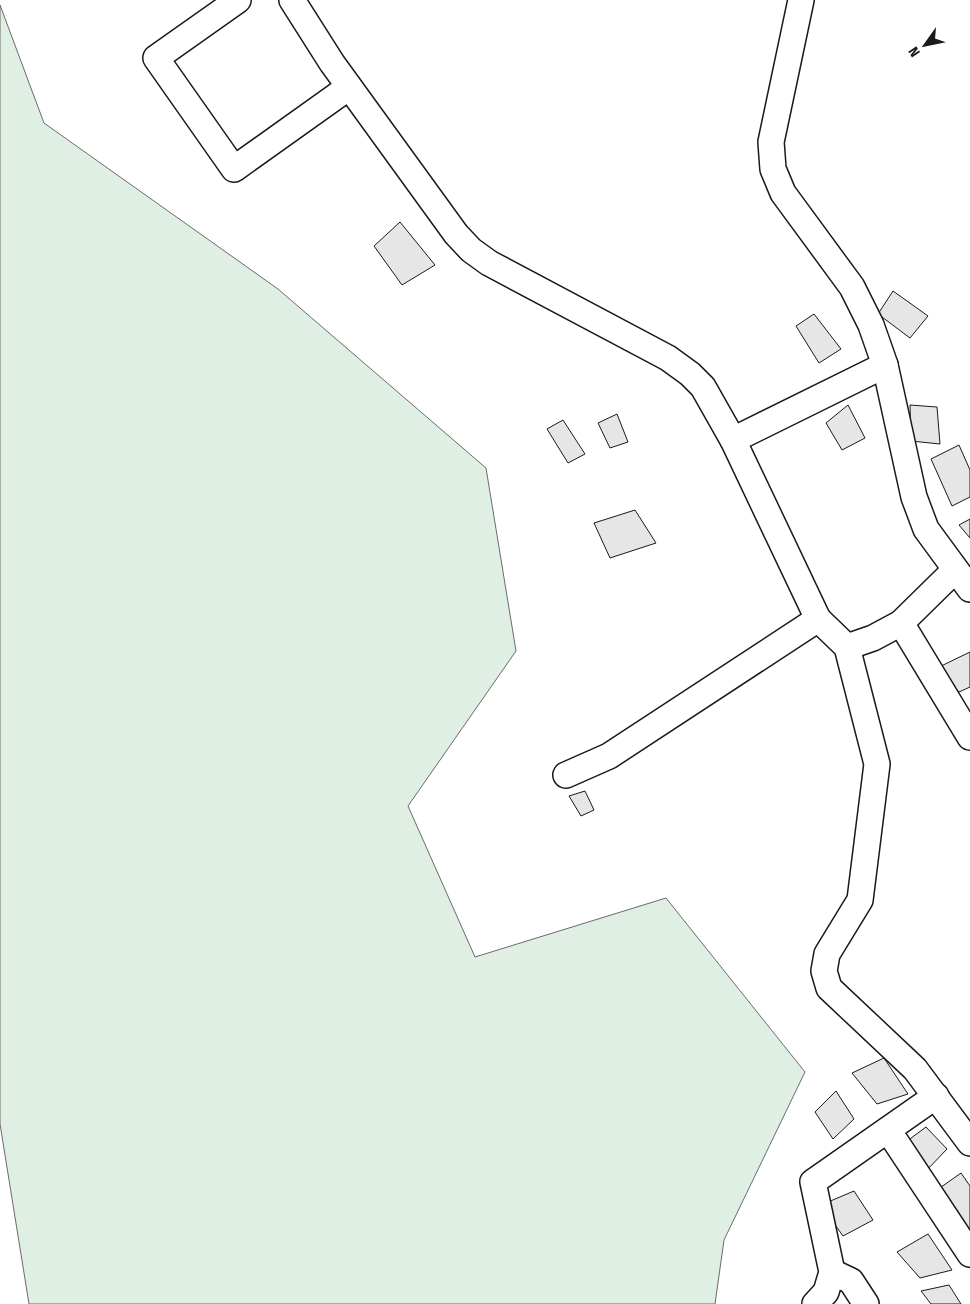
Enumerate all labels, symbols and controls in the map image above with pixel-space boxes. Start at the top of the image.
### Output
north arrow [900,20,950,70]
text: N [905,44,924,60]

